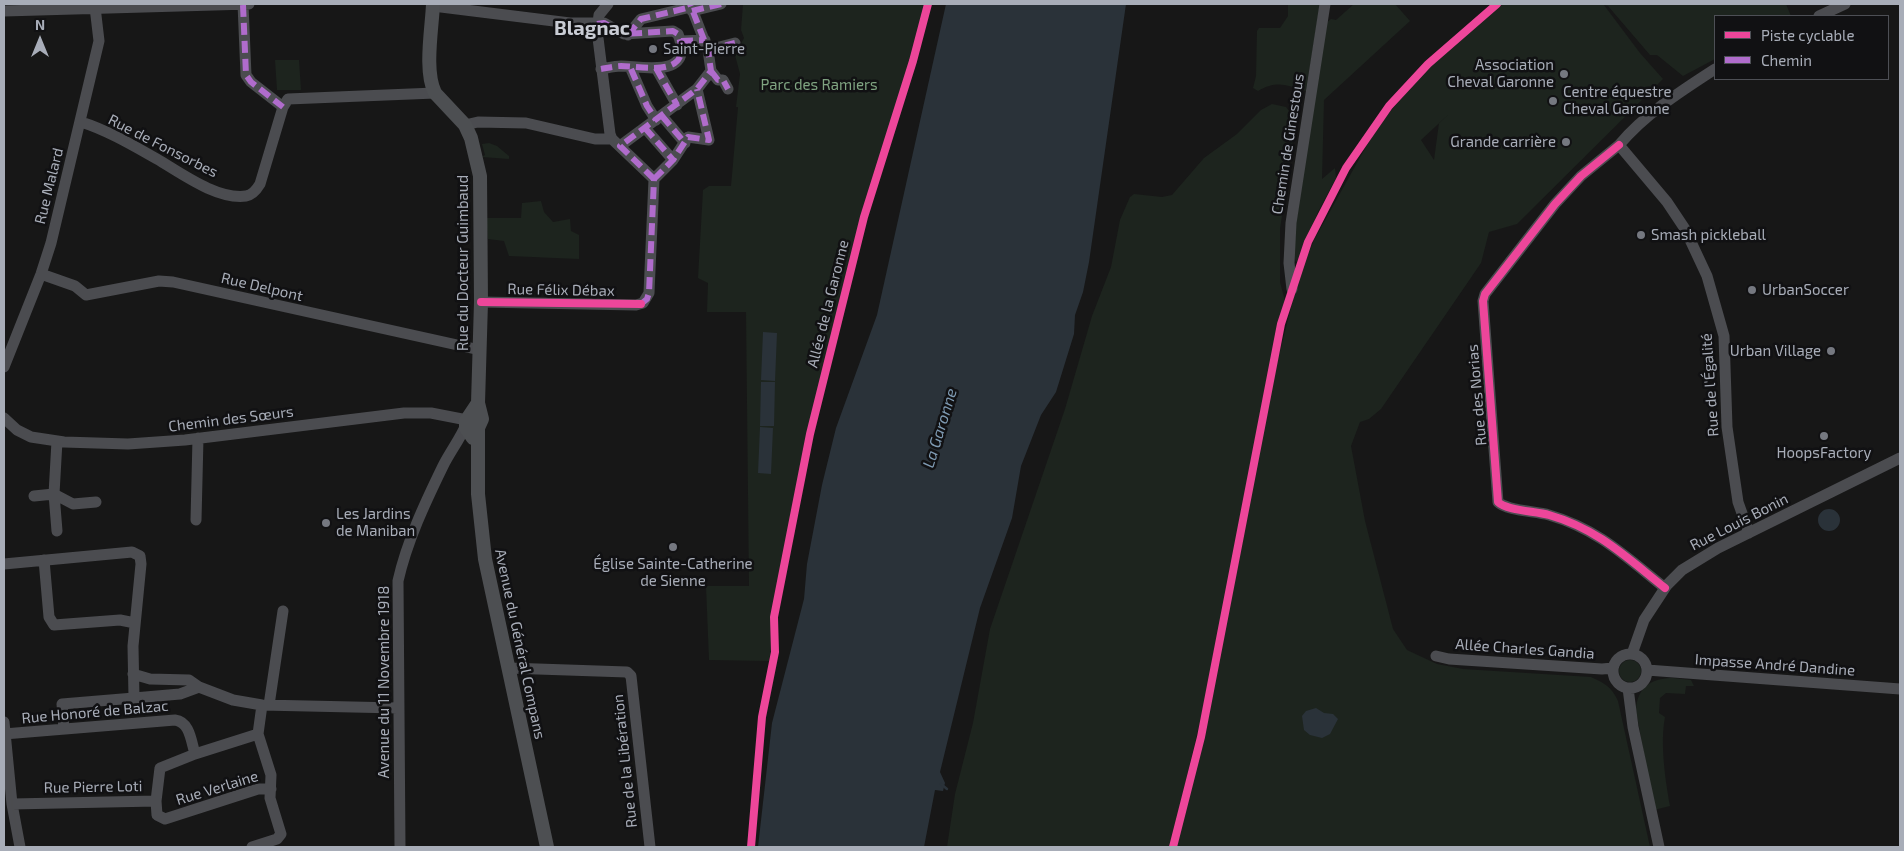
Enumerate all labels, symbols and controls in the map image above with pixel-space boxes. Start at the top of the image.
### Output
north arrow [15,15,65,65]
legend [1714,15,1889,80]
text: N [35,16,45,33]
district label: Blagnac [554,16,630,40]
text: Piste cyclable [1761,26,1855,44]
place label: Saint-Pierre [663,40,745,58]
marker: Saint-Pierre [647,43,659,55]
text: Chemin [1761,51,1812,69]
place label: Association Cheval Garonne [1447,56,1554,91]
marker: Association Cheval Garonne [1558,68,1570,80]
street label: Chemin de Ginestous [1268,72,1308,216]
park label: Parc des Ramiers [760,76,878,94]
place label: Centre équestre Cheval Garonne [1563,83,1672,118]
marker: Centre équestre Cheval Garonne [1547,95,1559,107]
street label: Rue de Fonsorbes [105,111,221,181]
place label: Grande carrière [1450,133,1556,151]
marker: Grande carrière [1560,136,1572,148]
street label: Rue Malard [31,146,67,226]
street label: Rue du Docteur Guimbaud [454,175,472,351]
place label: Smash pickleball [1651,226,1766,244]
marker: Smash pickleball [1635,229,1647,241]
street label: Allée de la Garonne [803,238,853,370]
street label: Rue Delpont [219,269,305,305]
street label: Rue Félix Débax [507,280,615,300]
place label: UrbanSoccer [1762,281,1849,299]
marker: UrbanSoccer [1746,284,1758,296]
street label: Rue de l'Égalité [1697,333,1723,437]
place label: Urban Village [1730,342,1821,360]
street label: Rue des Norias [1464,344,1490,446]
marker: Urban Village [1825,345,1837,357]
water label: La Garonne [919,386,961,470]
street label: Chemin des Sœurs [167,402,295,436]
marker: HoopsFactory [1818,430,1830,442]
place label: HoopsFactory [1777,444,1871,462]
street label: Rue Louis Bonin [1687,490,1791,554]
place label: Les Jardins de Maniban [336,505,415,540]
marker: Les Jardins de Maniban [320,517,332,529]
marker: Église Sainte-Catherine de Sienne [667,541,679,553]
street label: Avenue du Général Compans [491,547,549,741]
place label: Église Sainte-Catherine de Sienne [593,555,753,590]
street label: Avenue du 11 Novembre 1918 [375,586,393,778]
street label: Allée Charles Gandia [1455,635,1595,663]
street label: Impasse André Dandine [1694,650,1856,680]
street label: Rue de la Libération [609,693,641,829]
street label: Rue Honoré de Balzac [21,697,169,727]
street label: Rue Verlaine [174,767,260,809]
street label: Rue Pierre Loti [44,777,142,797]

